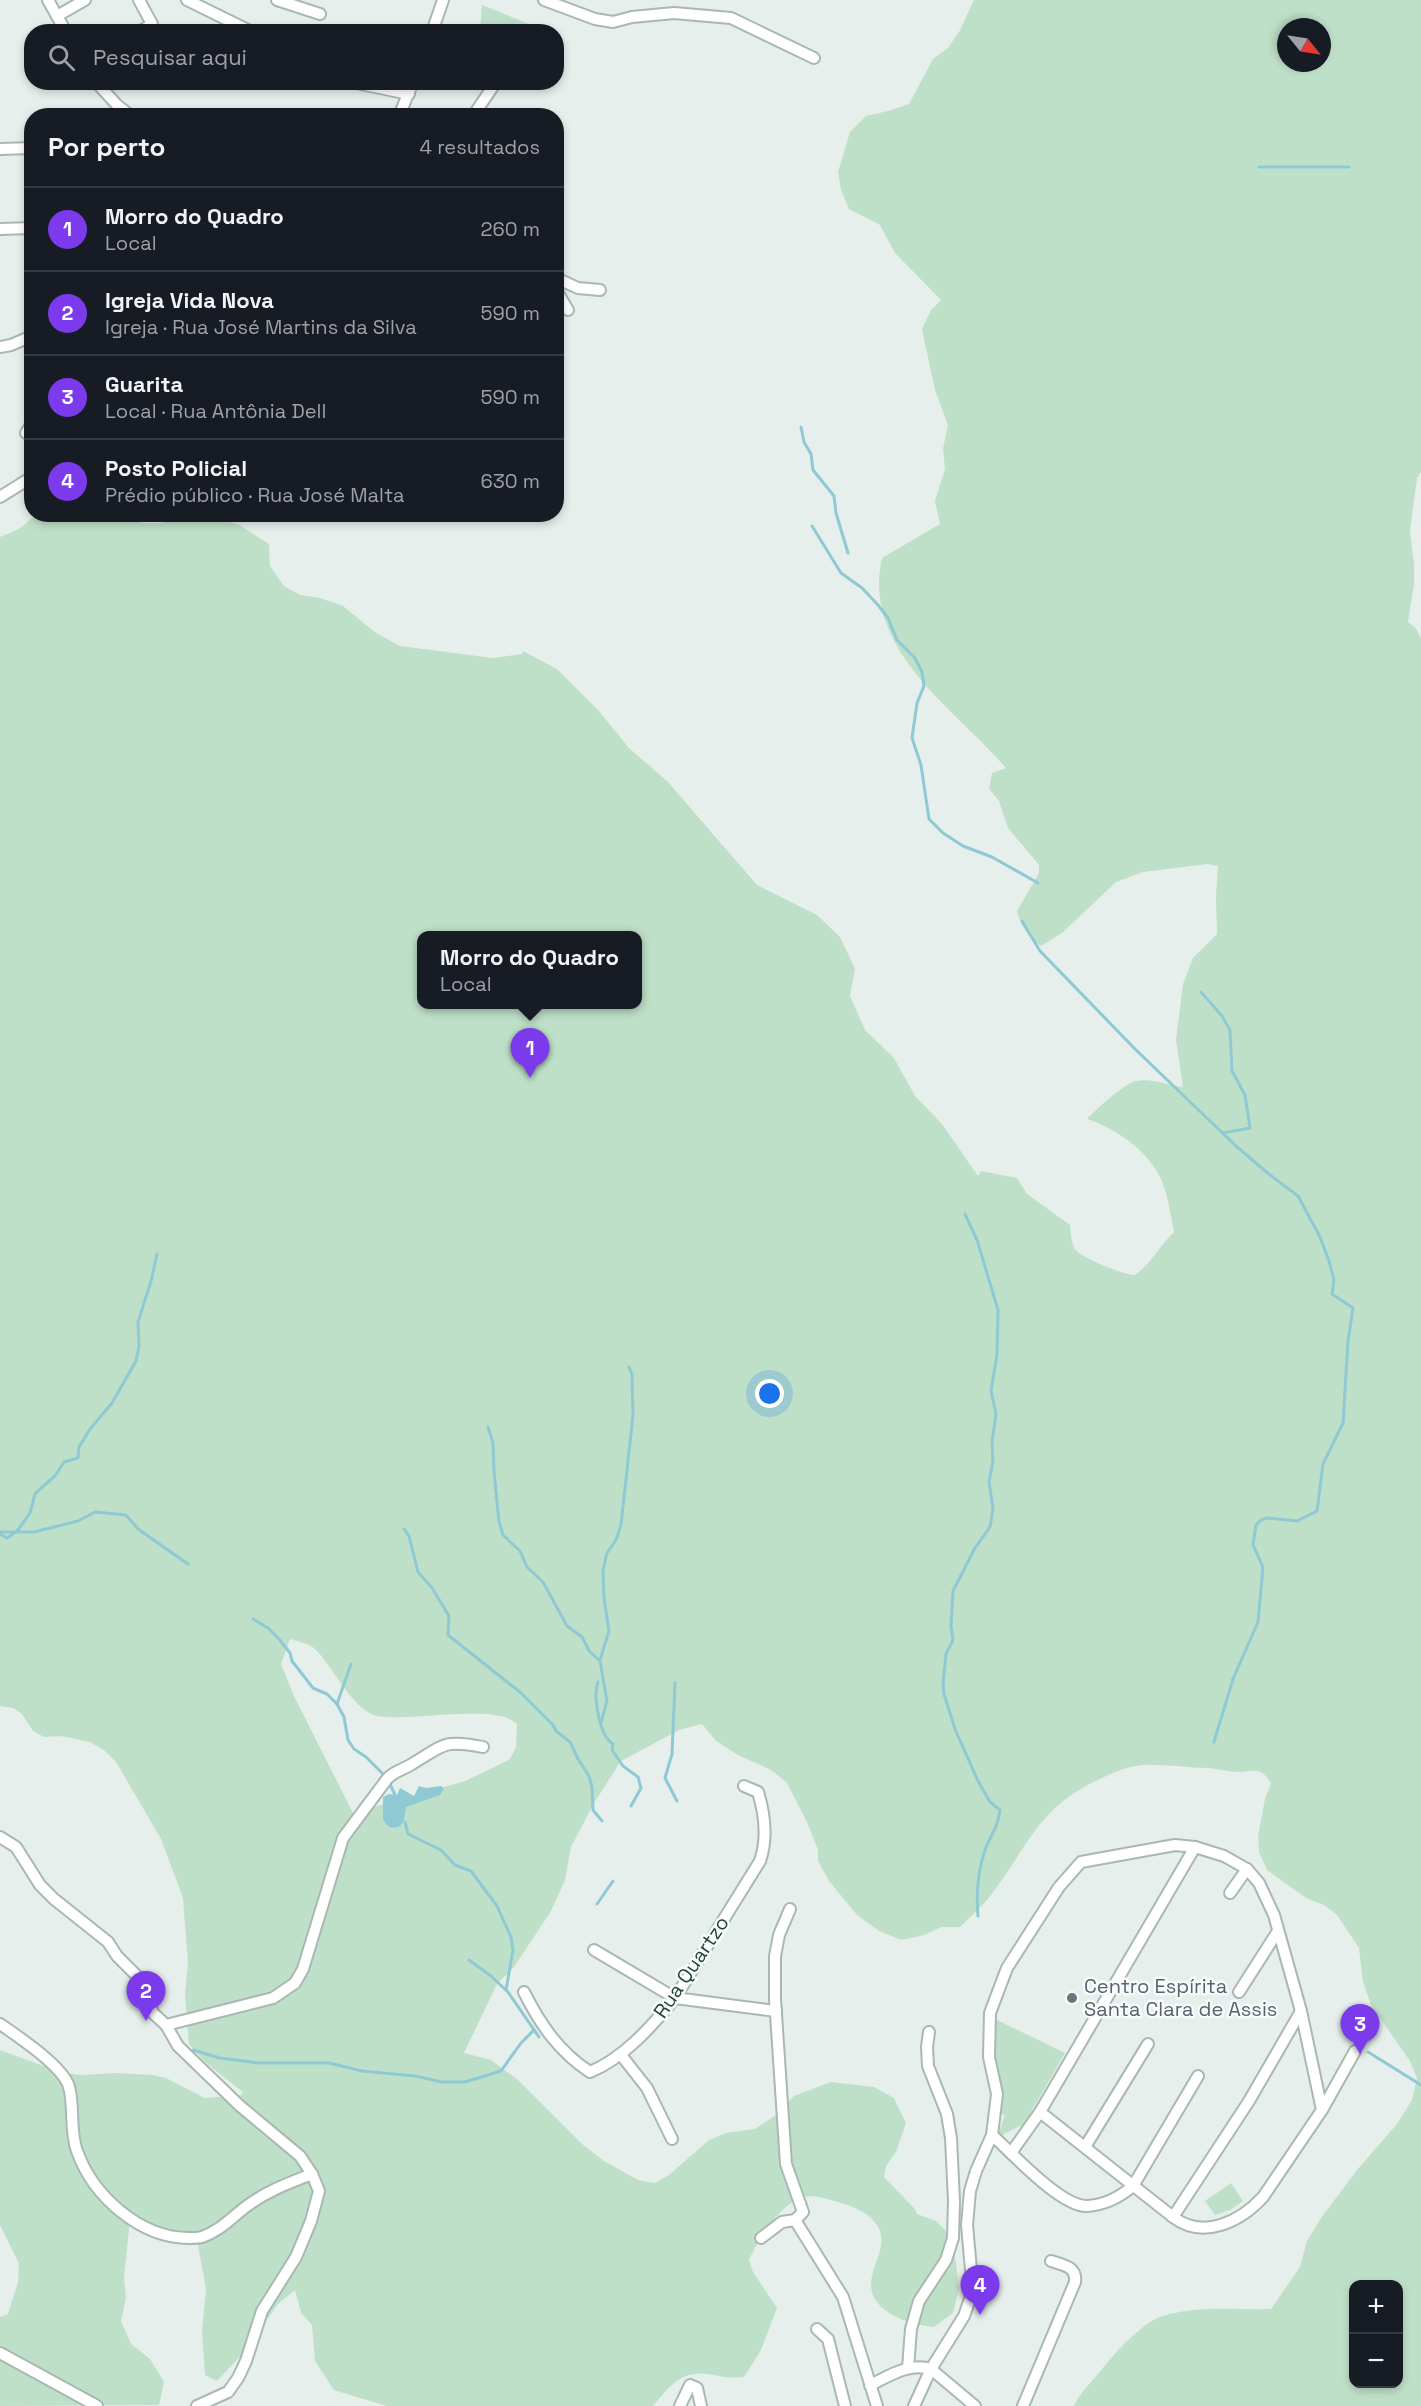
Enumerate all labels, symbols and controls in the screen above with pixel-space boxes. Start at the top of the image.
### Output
north arrow [1277,18,1331,72]
search box [24,24,564,90]
icon: search [45,41,78,74]
text: Pesquisar aqui [93,43,247,71]
text: Por perto [48,130,165,164]
text: 4 resultados [420,134,540,160]
text: Morro do Quadro [105,202,284,230]
text: 1 [63,216,72,242]
text: 260 m [481,216,540,242]
text: Local [105,230,157,256]
text: Igreja Vida Nova [105,286,274,314]
text: 2 [62,300,73,326]
text: 590 m [481,300,540,326]
text: Igreja · Rua José Martins da Silva [105,314,417,340]
text: Guarita [105,370,183,398]
text: 3 [61,384,74,410]
text: 590 m [481,384,540,410]
text: Local · Rua Antônia Dell [105,398,326,424]
text: Posto Policial [105,454,247,482]
text: 4 [61,468,74,494]
text: 630 m [481,468,540,494]
text: Prédio público · Rua José Malta [105,482,405,508]
popup [417,931,642,1009]
text: Morro do Quadro [440,943,619,971]
text: Local [440,971,492,997]
pin: 1 [510,1028,550,1078]
your location [755,1379,784,1408]
street label: Rua Quartzo [647,1911,735,2023]
pin: 2 [126,1972,166,2021]
place label: Centro Espírita Santa Clara de Assis [1084,1973,1277,2022]
marker: Centro Espírita Santa Clara de Assis [1065,1991,1079,2005]
pin: 3 [1340,2004,1380,2054]
pin: 4 [960,2266,1000,2315]
map controls [1349,2280,1403,2388]
button: + [1349,2280,1403,2334]
button: − [1349,2334,1403,2388]

